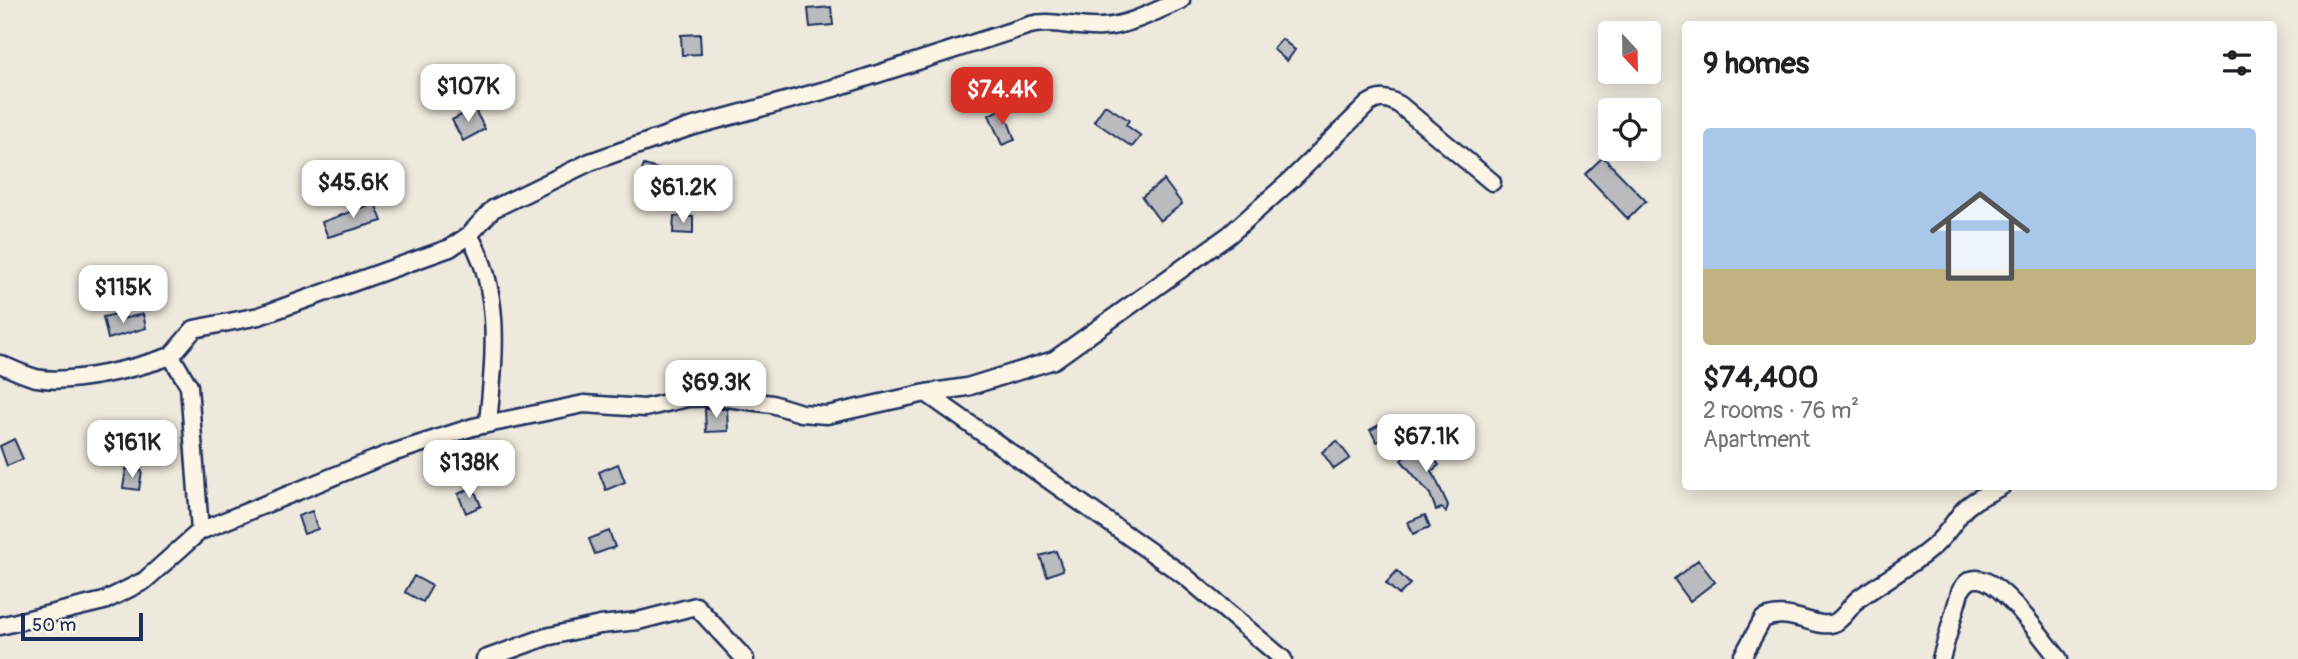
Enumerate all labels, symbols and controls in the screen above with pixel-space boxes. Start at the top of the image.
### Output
north arrow [1598,21,1661,84]
map controls [1598,21,1661,161]
icon: filters [2218,44,2256,82]
text: 9 homes [1703,45,1809,82]
pin: $107K [419,64,517,124]
pin: $74.4K [945,68,1059,127]
text: $107K [436,72,500,101]
text: $74.4K [967,75,1037,104]
button: locate [1598,98,1661,161]
pin: $45.6K [296,160,410,220]
pin: $61.2K [626,166,740,225]
text: $45.6K [318,168,388,197]
text: $61.2K [650,173,716,202]
icon: home [1917,173,2043,299]
pin: $115K [74,266,172,325]
text: $115K [95,273,151,302]
text: $74,400 [1703,359,1819,396]
pin: $69.3K [659,360,773,420]
text: $69.3K [681,368,751,397]
text: 2 rooms · 76 m² [1703,396,1859,425]
pin: $67.1K [1369,414,1483,474]
pin: $161K [83,420,181,480]
text: $67.1K [1393,422,1459,451]
text: Apartment [1703,425,1810,454]
text: $161K [103,428,161,457]
pin: $138K [420,440,518,500]
text: $138K [439,448,499,477]
scale bar [21,610,144,642]
text: 50 m [32,613,76,637]

